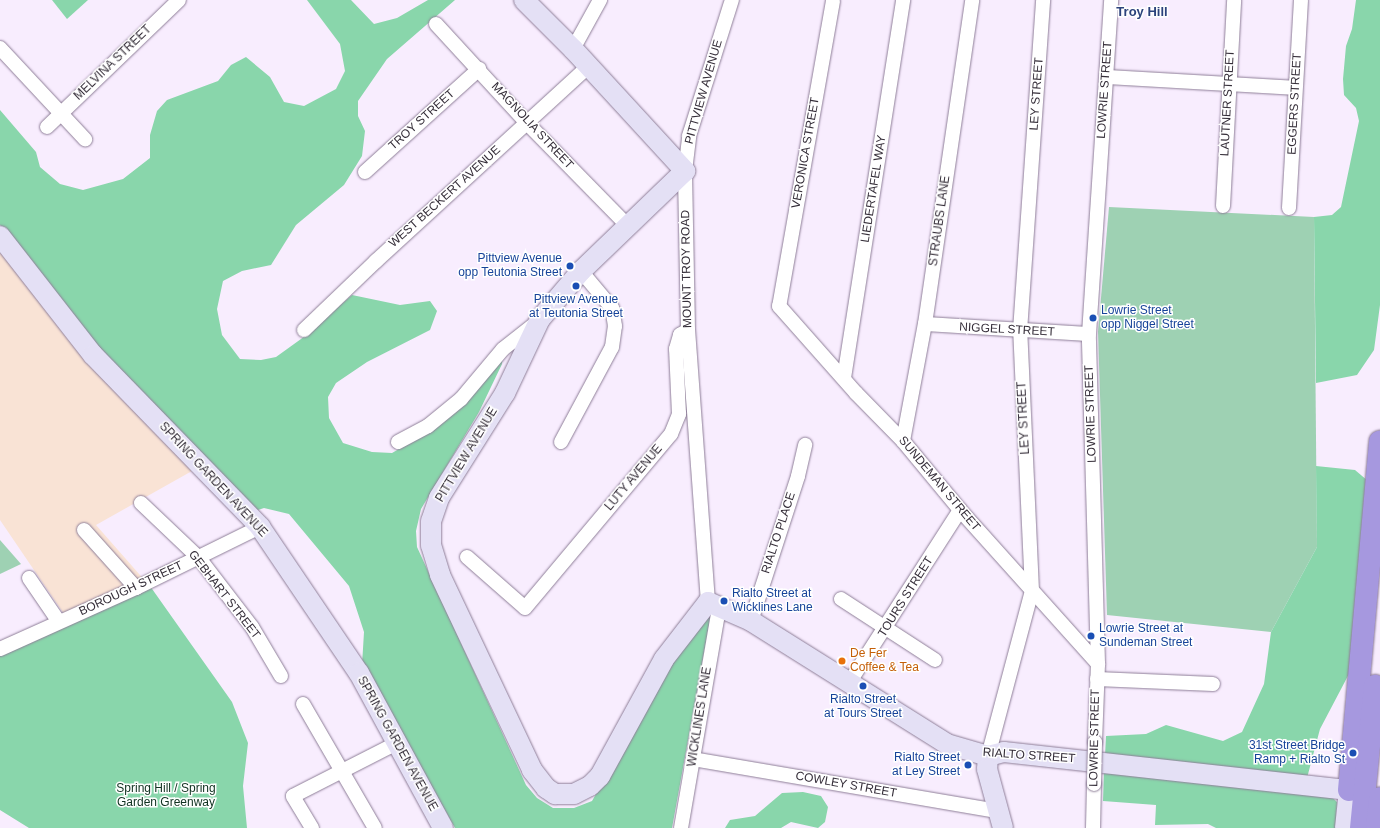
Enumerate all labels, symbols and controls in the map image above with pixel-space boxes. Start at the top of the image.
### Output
district label: Troy Hill [1116,4,1168,20]
street label: MELVINA STREET [71,22,155,104]
street label: PITTVIEW AVENUE [682,38,726,146]
street label: LOWRIE STREET [1094,41,1116,139]
street label: LAUTNER STREET [1218,49,1238,157]
street label: EGGERS STREET [1285,53,1305,155]
street label: LEY STREET [1027,57,1047,131]
street label: MAGNOLIA STREET [488,79,576,173]
street label: TROY STREET [386,87,458,153]
street label: VERONICA STREET [789,96,823,210]
street label: LIEDERTAFEL WAY [858,134,890,244]
street label: WEST BECKERT AVENUE [386,143,504,251]
street label: STRAUBS LANE [927,175,953,267]
street label: MOUNT TROY ROAD [679,210,695,328]
place label: Pittview Avenue opp Teutonia Street [458,252,562,280]
marker: Pittview Avenue opp Teutonia Street [565,261,575,271]
marker: Pittview Avenue at Teutonia Street [571,281,581,291]
place label: Pittview Avenue at Teutonia Street [529,293,623,321]
place label: Lowrie Street opp Niggel Street [1101,304,1194,332]
marker: Lowrie Street opp Niggel Street [1088,313,1098,323]
street label: NIGGEL STREET [959,320,1055,340]
street label: LOWRIE STREET [1082,365,1100,463]
street label: LEY STREET [1015,381,1033,455]
street label: PITTVIEW AVENUE [433,405,501,505]
street label: SPRING GARDEN AVENUE [156,419,270,541]
street label: SUNDEMAN STREET [895,434,983,534]
street label: LUTY AVENUE [602,442,666,514]
street label: RIALTO PLACE [759,490,799,576]
street label: GEBHART STREET [185,548,263,642]
street label: TOURS STREET [875,554,937,640]
street label: BOROUGH STREET [77,559,185,619]
place label: Rialto Street at Wicklines Lane [732,587,813,615]
marker: Rialto Street at Wicklines Lane [719,596,729,606]
place label: Lowrie Street at Sundeman Street [1099,622,1192,650]
marker: Lowrie Street at Sundeman Street [1086,631,1096,641]
place label: De Fer Coffee & Tea [850,647,919,675]
marker: De Fer Coffee & Tea [837,656,847,666]
street label: WICKLINES LANE [685,666,715,768]
street label: SPRING GARDEN AVENUE [354,674,440,814]
marker: Rialto Street at Tours Street [858,681,868,691]
street label: LOWRIE STREET [1087,689,1103,787]
place label: Rialto Street at Tours Street [824,693,902,721]
place label: 31st Street Bridge Ramp + Rialto St [1249,739,1345,767]
street label: RIALTO STREET [982,746,1076,766]
marker: 31st Street Bridge Ramp + Rialto St [1348,748,1358,758]
place label: Rialto Street at Ley Street [892,751,960,779]
marker: Rialto Street at Ley Street [963,760,973,770]
street label: COWLEY STREET [794,769,898,801]
park label: Spring Hill / Spring Garden Greenway [116,782,216,810]

